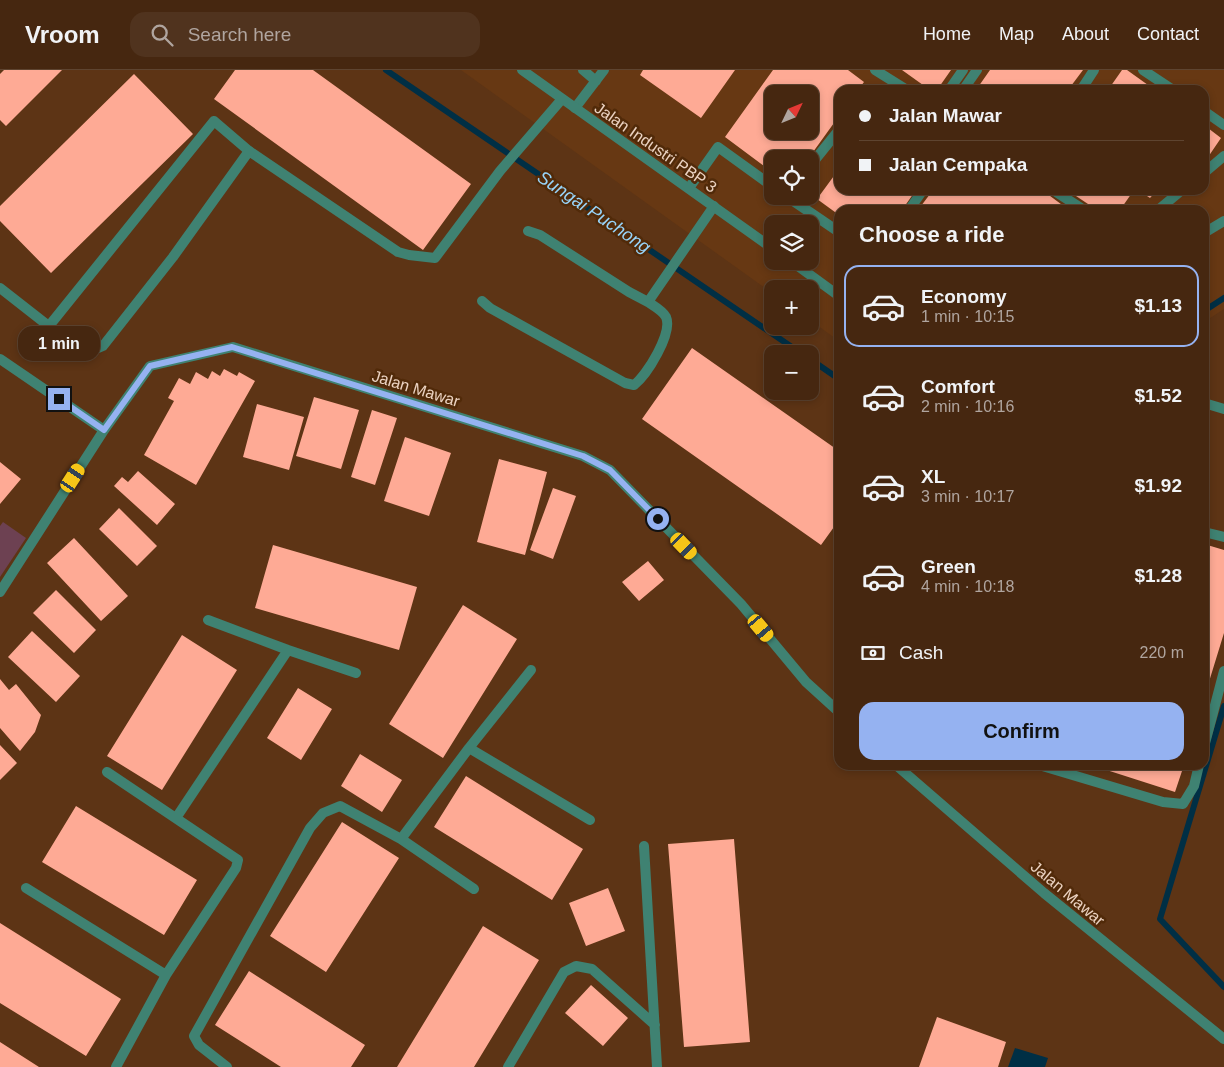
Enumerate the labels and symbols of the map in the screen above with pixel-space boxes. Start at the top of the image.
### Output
north arrow [764,85,819,140]
street label: Jalan Industri PBP 3 [592,99,720,196]
water label: Sungai Puchong [534,167,654,257]
callout: 1 min [18,326,100,362]
street label: Jalan Mawar [370,367,462,410]
route end [48,388,70,410]
car [58,461,87,495]
route start [647,508,669,530]
car [668,530,699,562]
car [745,612,776,644]
street label: Jalan Mawar [1027,858,1108,929]

